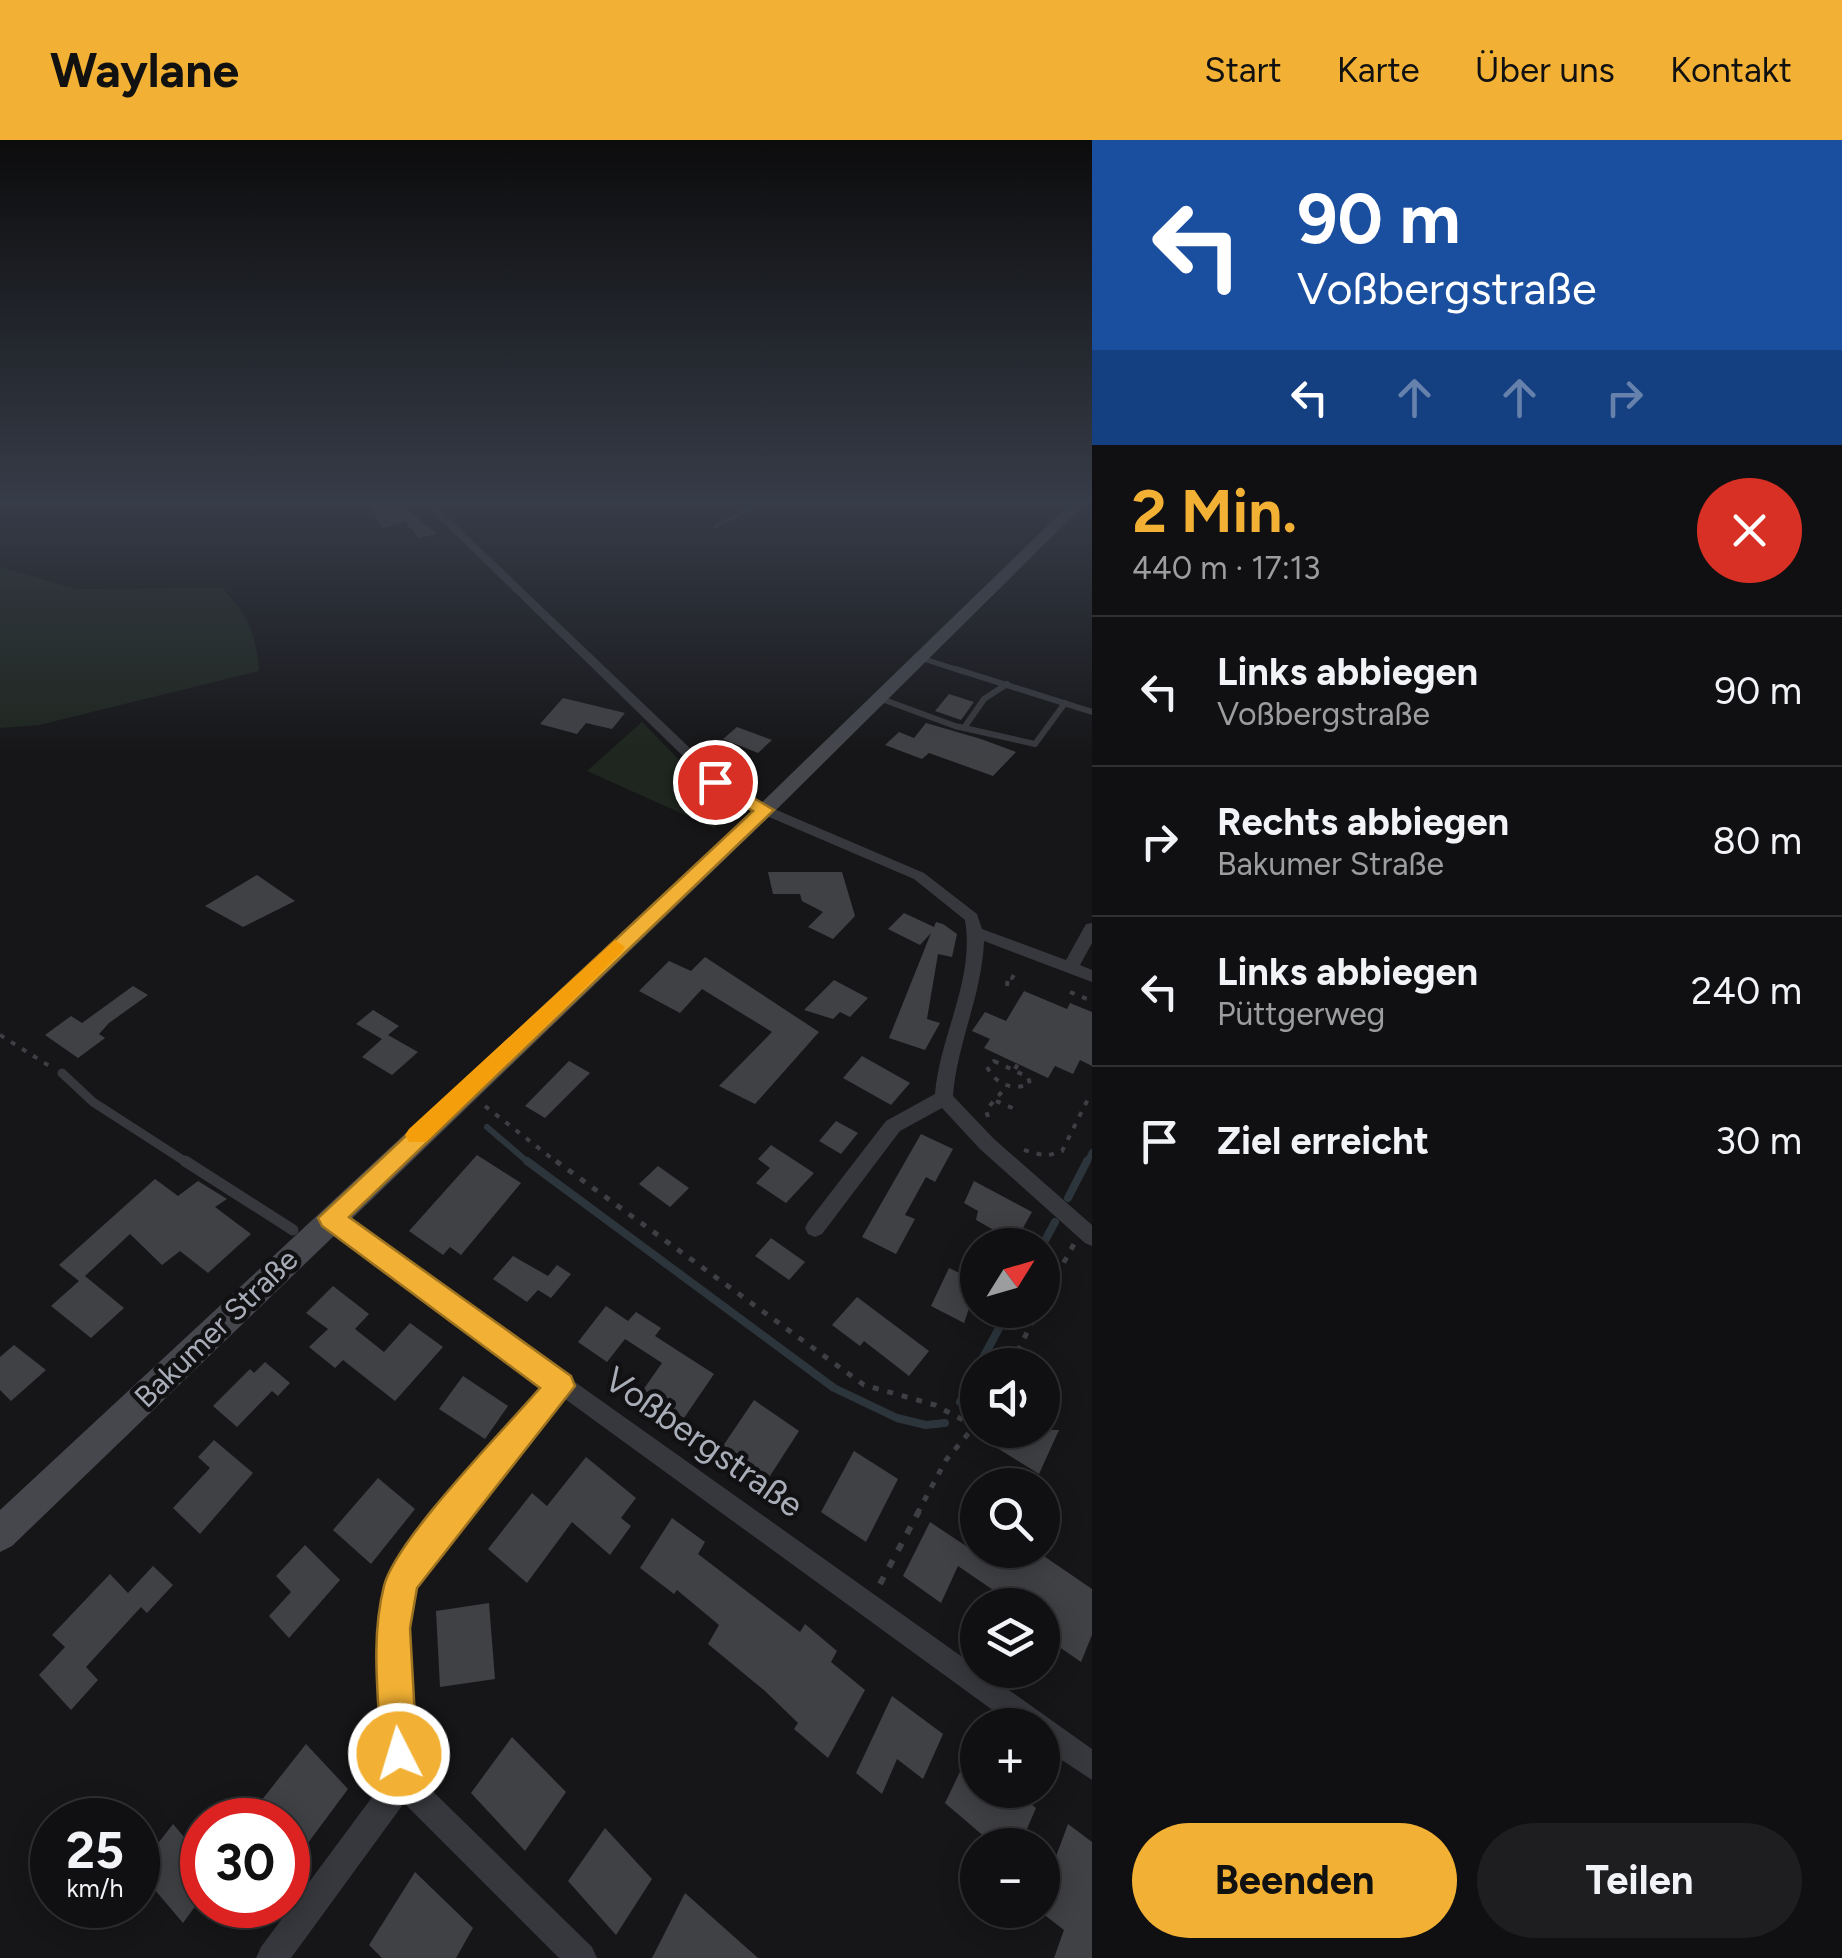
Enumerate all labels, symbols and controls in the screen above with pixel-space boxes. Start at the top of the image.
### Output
text: Waylane [50,41,239,99]
text: Start [1204,49,1282,91]
text: Karte [1337,49,1420,91]
text: Über uns [1475,49,1615,91]
text: Kontakt [1670,49,1792,91]
text: 90 m [1297,176,1461,261]
icon: left [1132,180,1262,310]
text: Voßbergstraße [1297,261,1597,315]
icon: left [1282,370,1337,425]
icon: ahead [1387,370,1442,425]
icon: ahead [1492,370,1547,425]
icon: right [1597,370,1652,425]
text: 2 Min. [1132,475,1297,547]
button: close [1697,478,1802,583]
text: 440 m · 17:13 [1132,549,1320,587]
text: Links abbiegen [1217,649,1478,695]
icon: left [1132,664,1187,719]
text: 90 m [1714,668,1802,714]
text: Voßbergstraße [1217,695,1430,733]
pin [673,740,758,825]
icon: arrive [688,755,743,810]
text: Rechts abbiegen [1217,799,1509,845]
icon: right [1132,814,1187,869]
text: 80 m [1713,818,1802,864]
text: Bakumer Straße [1217,845,1444,883]
text: Links abbiegen [1217,949,1478,995]
icon: left [1132,964,1187,1019]
text: 240 m [1691,968,1802,1014]
text: Püttgerweg [1217,995,1385,1033]
icon: arrive [1132,1114,1187,1169]
text: Ziel erreicht [1217,1118,1429,1164]
text: 30 m [1715,1118,1802,1164]
north arrow [960,1228,1060,1328]
map controls [960,1228,1060,1928]
street label: Bakumer Straße [127,1241,305,1415]
button: sound [960,1348,1060,1448]
street label: Voßbergstraße [597,1358,811,1526]
button: search [960,1468,1060,1568]
button: layers [960,1588,1060,1688]
position arrow [347,1702,451,1806]
button: + [960,1708,1060,1808]
speed limit sign: 30 [180,1798,310,1928]
text: 25 [66,1820,124,1881]
button: Beenden [1132,1823,1457,1938]
button: Teilen [1477,1823,1802,1938]
button: − [960,1828,1060,1928]
text: km/h [66,1873,124,1903]

